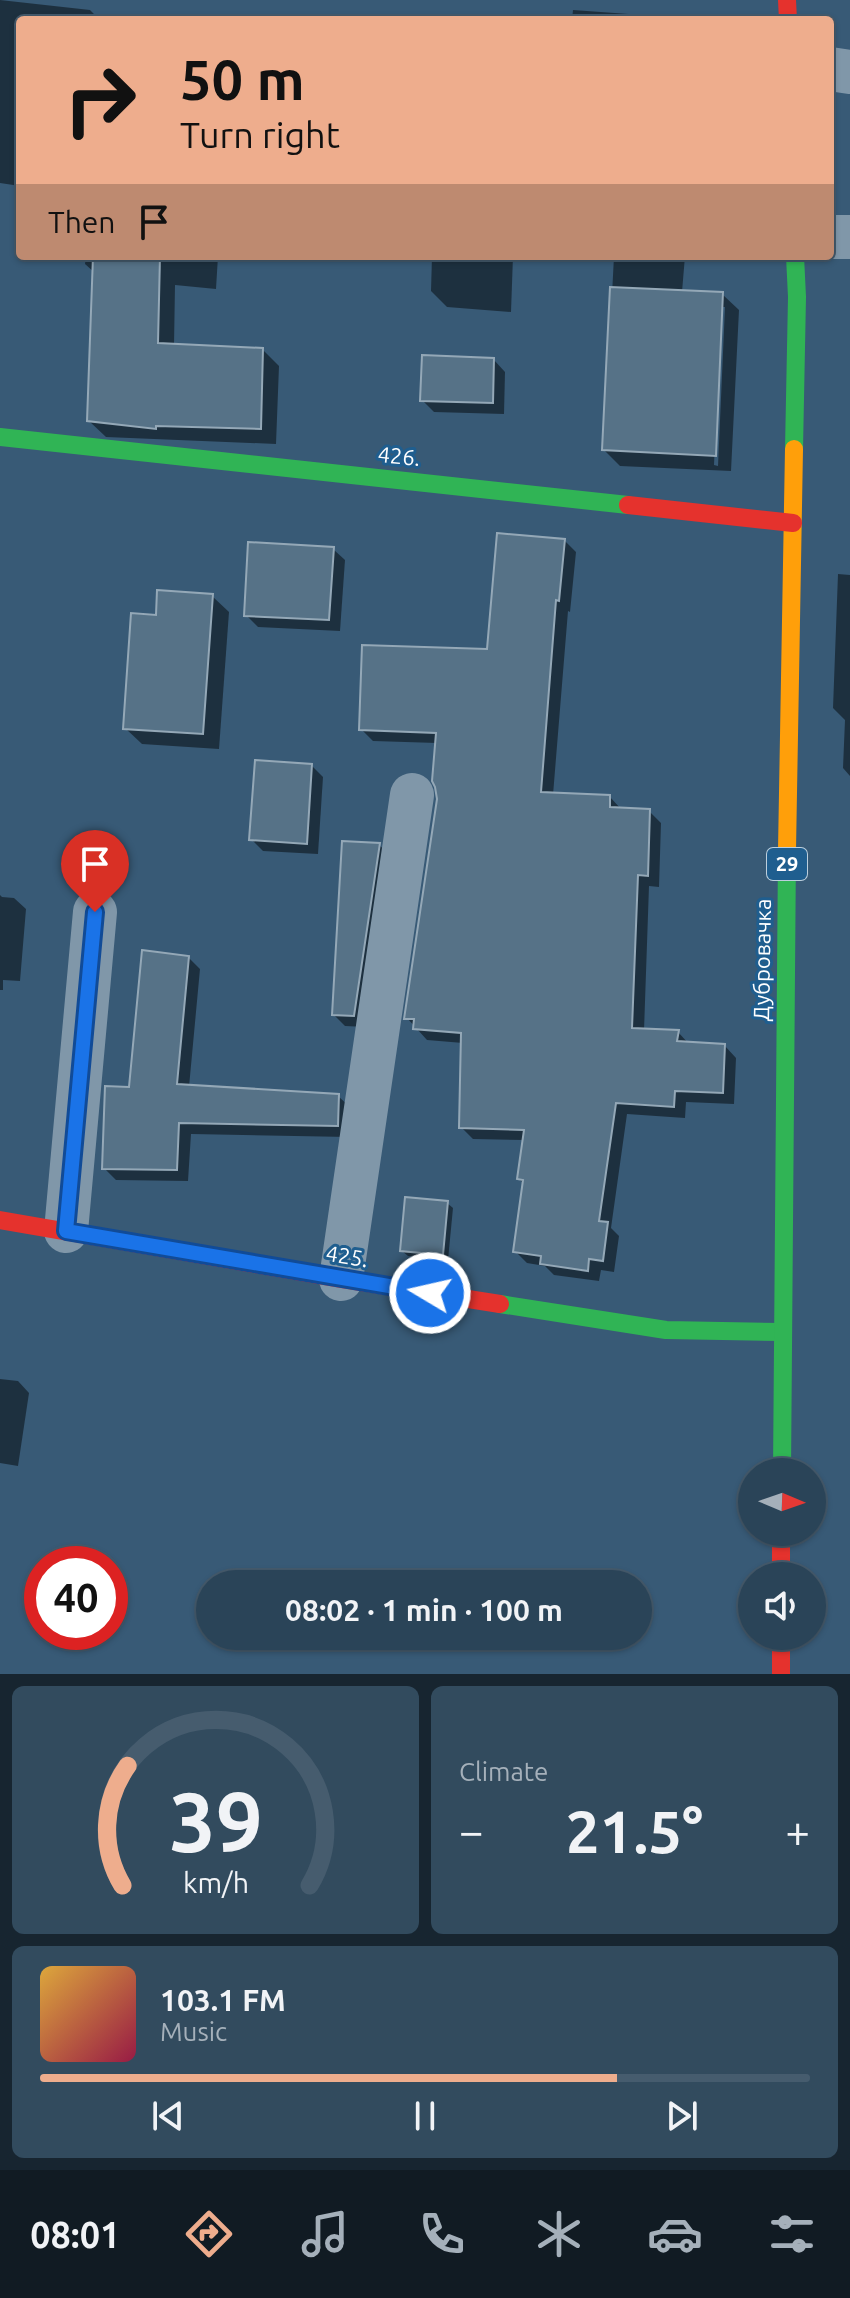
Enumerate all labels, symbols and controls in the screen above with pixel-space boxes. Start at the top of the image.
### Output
icon: right [48,48,152,152]
text: 50 m [180,48,305,111]
text: Turn right [180,114,340,155]
icon: arrive [132,200,176,244]
text: Then [48,205,116,239]
street label: 426. [377,441,422,470]
pin [61,830,129,912]
icon: arrive [73,842,117,886]
road number: 29 [767,848,807,880]
street label: Дубровачка [748,898,775,1022]
street label: 425. [324,1240,370,1271]
position arrow [388,1251,472,1335]
north arrow [738,1458,826,1546]
map controls [738,1458,826,1650]
speed limit sign: 40 [24,1546,128,1650]
button: sound [738,1562,826,1650]
text: 08:02 · 1 min · 100 m [285,1593,563,1627]
text: Climate [459,1757,548,1786]
text: 39 [169,1774,262,1868]
text: 21.5° [566,1797,703,1864]
text: − [459,1806,484,1855]
text: + [785,1806,810,1855]
text: km/h [183,1866,249,1898]
text: 103.1 FM [160,1983,286,2017]
text: Music [160,2017,227,2046]
icon: previous [146,2094,190,2138]
icon: pause [403,2094,447,2138]
icon: next [660,2094,704,2138]
icon: directions [181,2206,237,2262]
icon: music [297,2206,353,2262]
icon: phone [414,2206,470,2262]
icon: climate [531,2206,587,2262]
icon: car [647,2206,703,2262]
icon: filters [764,2206,820,2262]
text: 08:01 [30,2214,120,2255]

